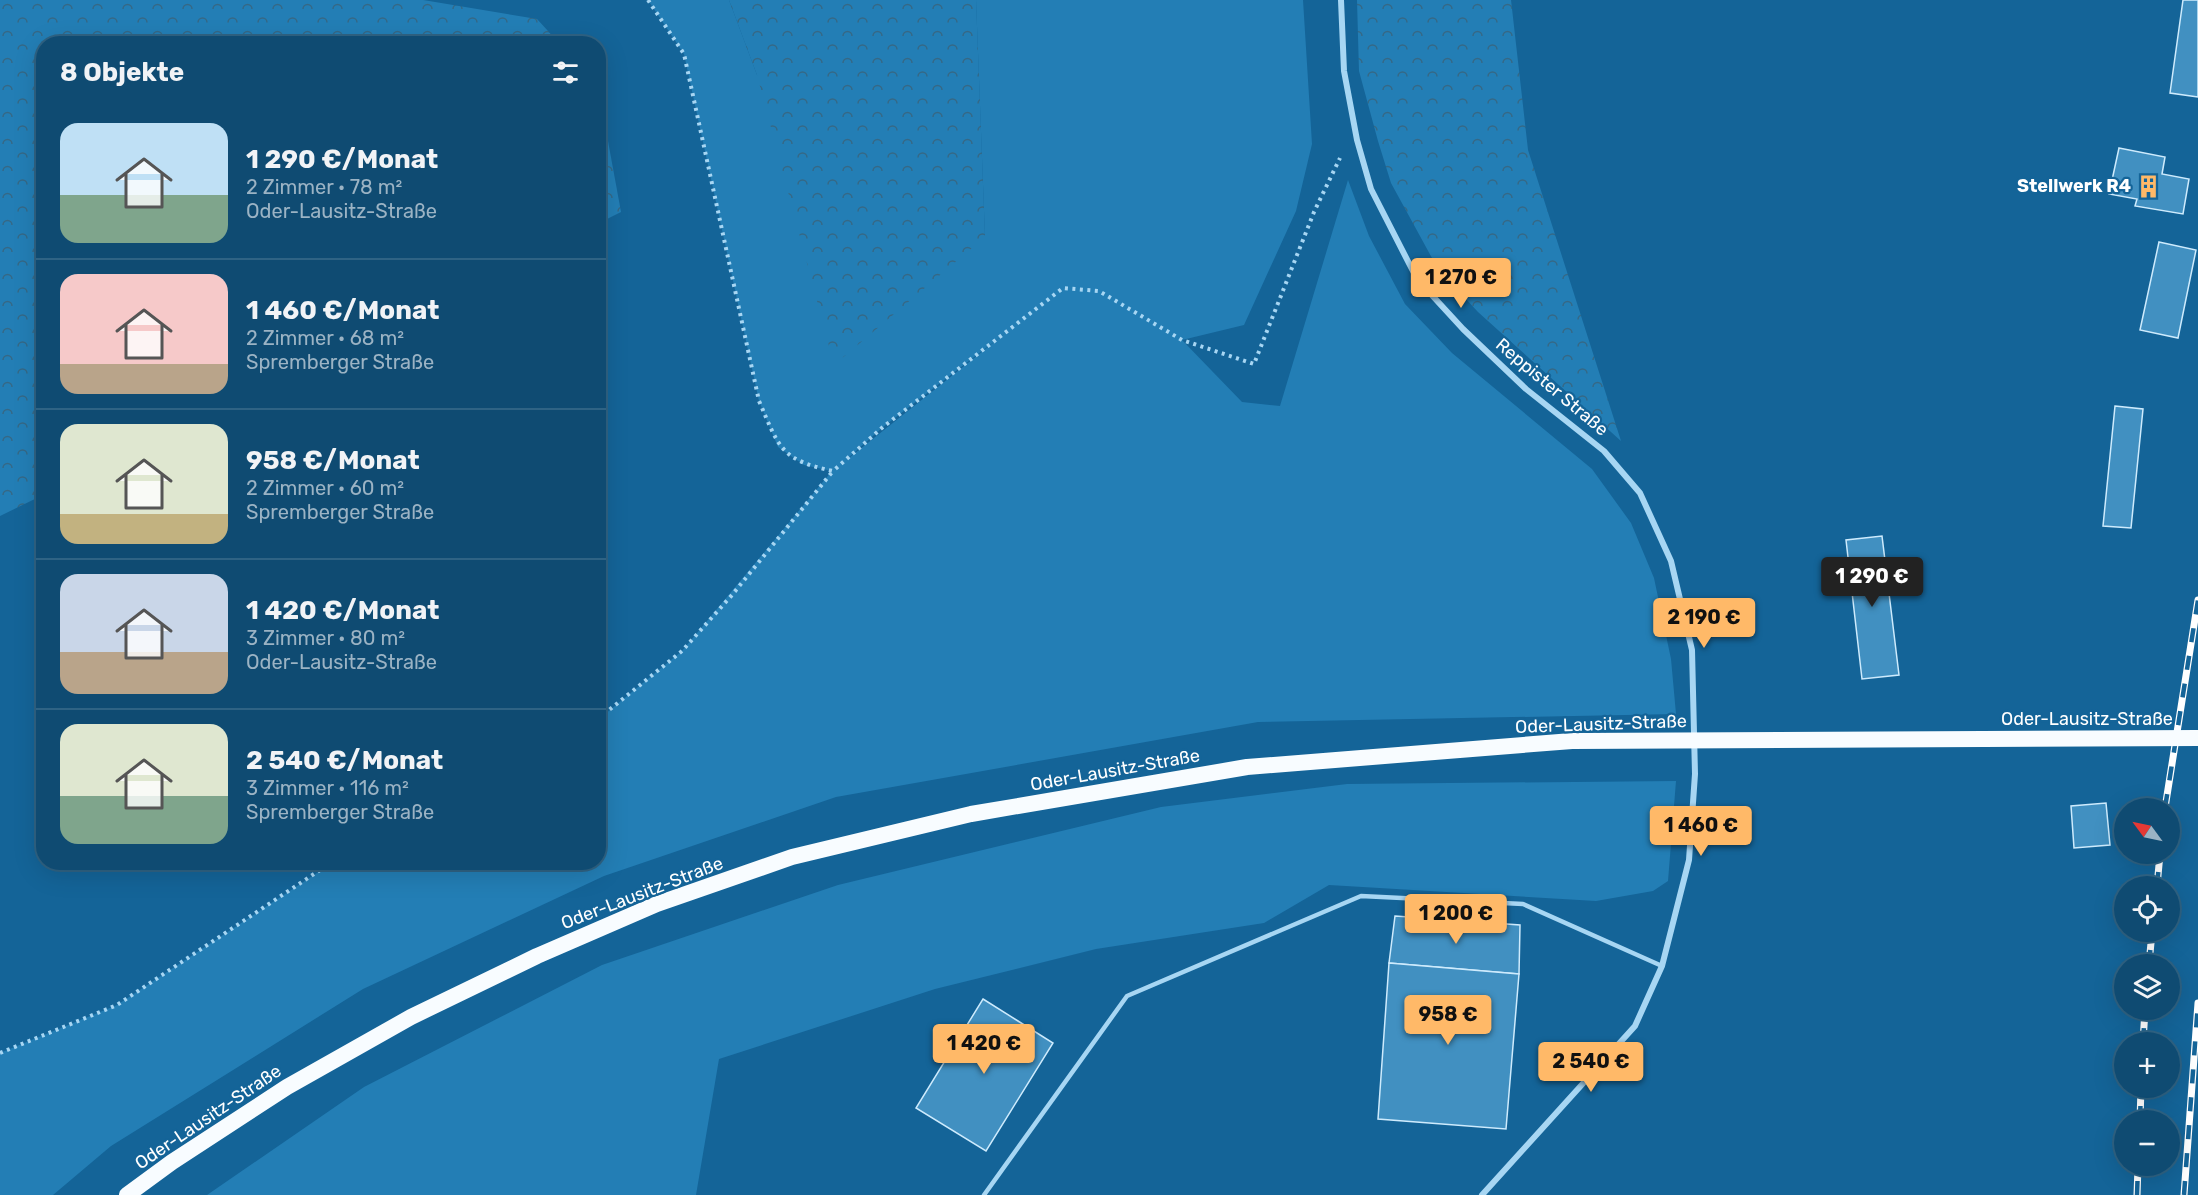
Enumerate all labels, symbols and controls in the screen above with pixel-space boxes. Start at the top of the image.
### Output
icon: filters [549,56,582,89]
text: 8 Objekte [60,57,184,88]
text: 1 290 €/Monat [246,144,438,175]
icon: home [108,147,180,219]
building icon: Stellwerk R4 [2136,173,2162,199]
text: 2 Zimmer · 78 m² [246,175,402,199]
place label: Stellwerk R4 [2017,175,2131,197]
text: Oder-Lausitz-Straße [246,199,437,223]
pin: 1 270 € [1406,258,1516,309]
text: 1 270 € [1425,265,1497,289]
text: 1 460 €/Monat [246,295,439,326]
icon: home [108,298,180,370]
text: 2 Zimmer · 68 m² [246,326,404,350]
street label: Reppister Straße [1491,333,1613,441]
text: Spremberger Straße [246,350,434,374]
text: 958 €/Monat [246,445,420,476]
icon: home [108,448,180,520]
text: 2 Zimmer · 60 m² [246,476,404,500]
text: Spremberger Straße [246,500,434,524]
pin: 1 290 € [1817,557,1927,608]
text: 1 290 € [1835,564,1909,588]
text: 1 420 €/Monat [246,595,439,626]
icon: home [108,598,180,670]
pin: 2 190 € [1649,598,1759,649]
text: 2 190 € [1667,605,1741,629]
text: 3 Zimmer · 80 m² [246,626,405,650]
text: Oder-Lausitz-Straße [246,650,437,674]
street label: Oder-Lausitz-Straße [2001,708,2173,730]
street label: Oder-Lausitz-Straße [1515,710,1687,738]
street label: Oder-Lausitz-Straße [1028,744,1202,796]
text: 2 540 €/Monat [246,745,443,776]
icon: home [108,748,180,820]
text: 3 Zimmer · 116 m² [246,776,409,800]
north arrow [2114,798,2180,864]
map controls [2114,798,2180,1176]
text: Spremberger Straße [246,800,434,824]
pin: 1 460 € [1646,806,1756,857]
text: 1 460 € [1664,813,1738,837]
street label: Oder-Lausitz-Straße [558,852,726,934]
button: locate [2114,876,2180,942]
pin: 1 200 € [1401,894,1511,945]
text: 1 200 € [1419,901,1493,925]
button: layers [2114,954,2180,1020]
pin: 958 € [1406,995,1490,1046]
text: 958 € [1418,1002,1478,1026]
pin: 1 420 € [929,1024,1039,1075]
text: 1 420 € [947,1031,1021,1055]
button: + [2114,1032,2180,1098]
pin: 2 540 € [1536,1042,1646,1093]
text: 2 540 € [1552,1049,1630,1073]
street label: Oder-Lausitz-Straße [131,1060,285,1174]
button: − [2114,1110,2180,1176]

